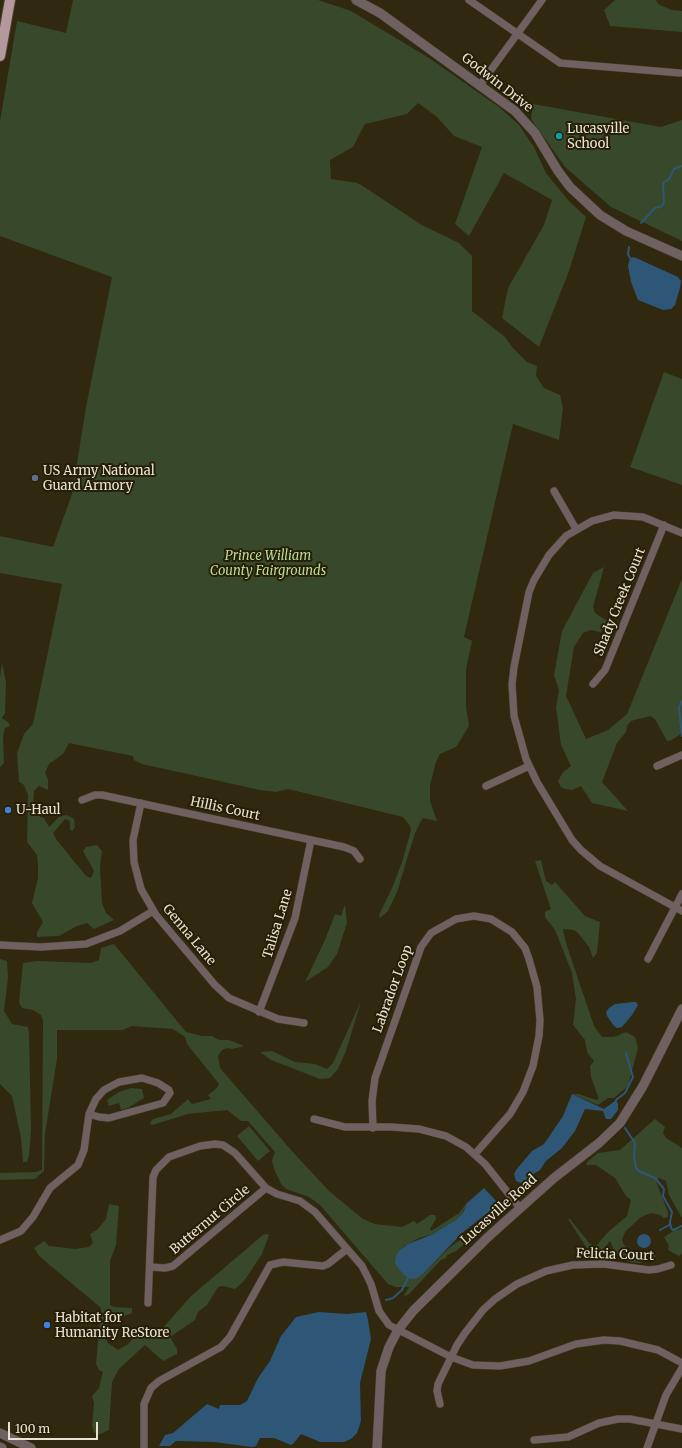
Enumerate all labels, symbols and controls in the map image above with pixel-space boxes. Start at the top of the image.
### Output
street label: Godwin Drive [458,50,536,116]
place label: Lucasville School [567,121,629,152]
marker: Lucasville School [554,131,564,141]
place label: US Army National Guard Armory [43,463,155,494]
marker: US Army National Guard Armory [30,473,40,483]
street label: Shady Creek Court [591,546,649,658]
park label: Prince William County Fairgrounds [210,548,326,579]
street label: Hillis Court [189,794,261,824]
place label: U-Haul [16,802,61,818]
marker: U-Haul [3,805,13,815]
street label: Talisa Lane [260,887,296,961]
street label: Genna Lane [159,901,219,969]
street label: Labrador Loop [370,943,416,1035]
street label: Lucasville Road [458,1172,540,1248]
street label: Butternut Circle [167,1182,253,1258]
street label: Felicia Court [576,1246,654,1264]
place label: Habitat for Humanity ReStore [55,1310,169,1341]
marker: Habitat for Humanity ReStore [42,1320,52,1330]
scale bar [10,1414,100,1440]
text: 100 m [15,1421,50,1436]

